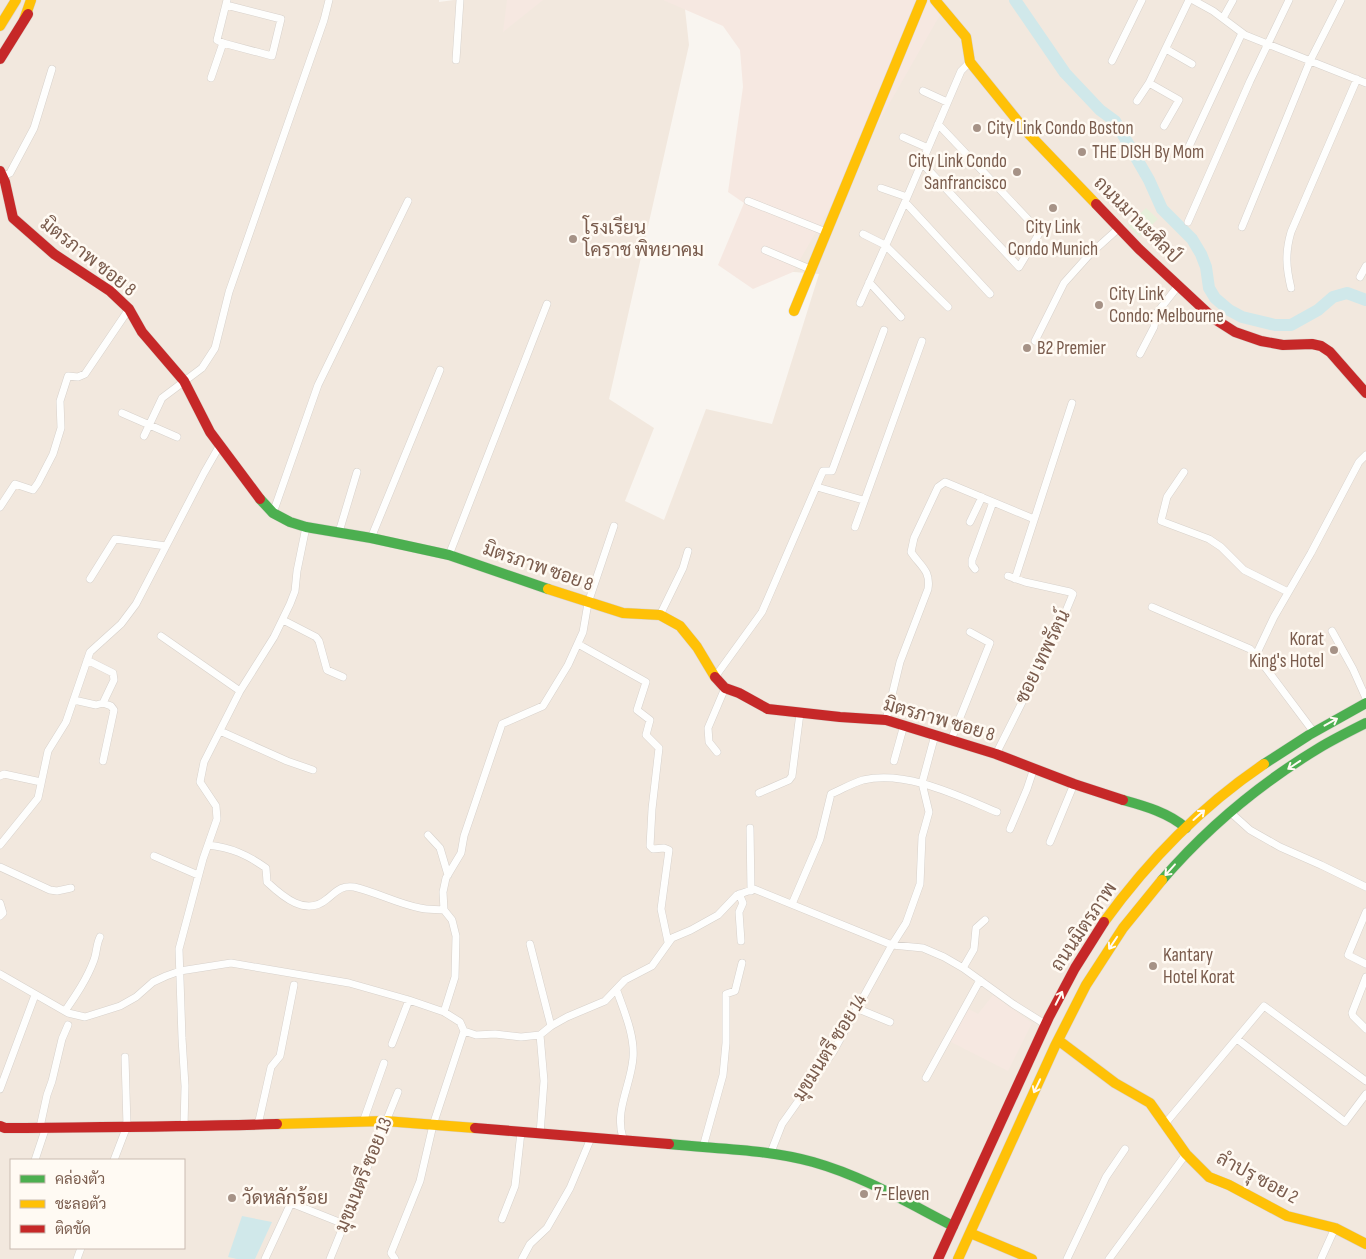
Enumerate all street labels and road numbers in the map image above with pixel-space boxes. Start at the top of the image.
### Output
street label: ถนนมานะศิลป์ [1089,170,1187,268]
street label: มิตรภาพ ซอย 8 [36,213,140,301]
street label: มิตรภาพ ซอย 8 [480,537,596,597]
street label: ซอย เทพรัตน์ [1009,605,1076,708]
street label: มิตรภาพ ซอย 8 [881,693,997,747]
street label: ถนนมิตรภาพ [1046,878,1122,976]
street label: มุขมนตรี ซอย 14 [786,989,872,1106]
street label: มุขมนตรี ซอย 13 [329,1113,397,1236]
street label: ลำปรุ ซอย 2 [1212,1147,1302,1209]

